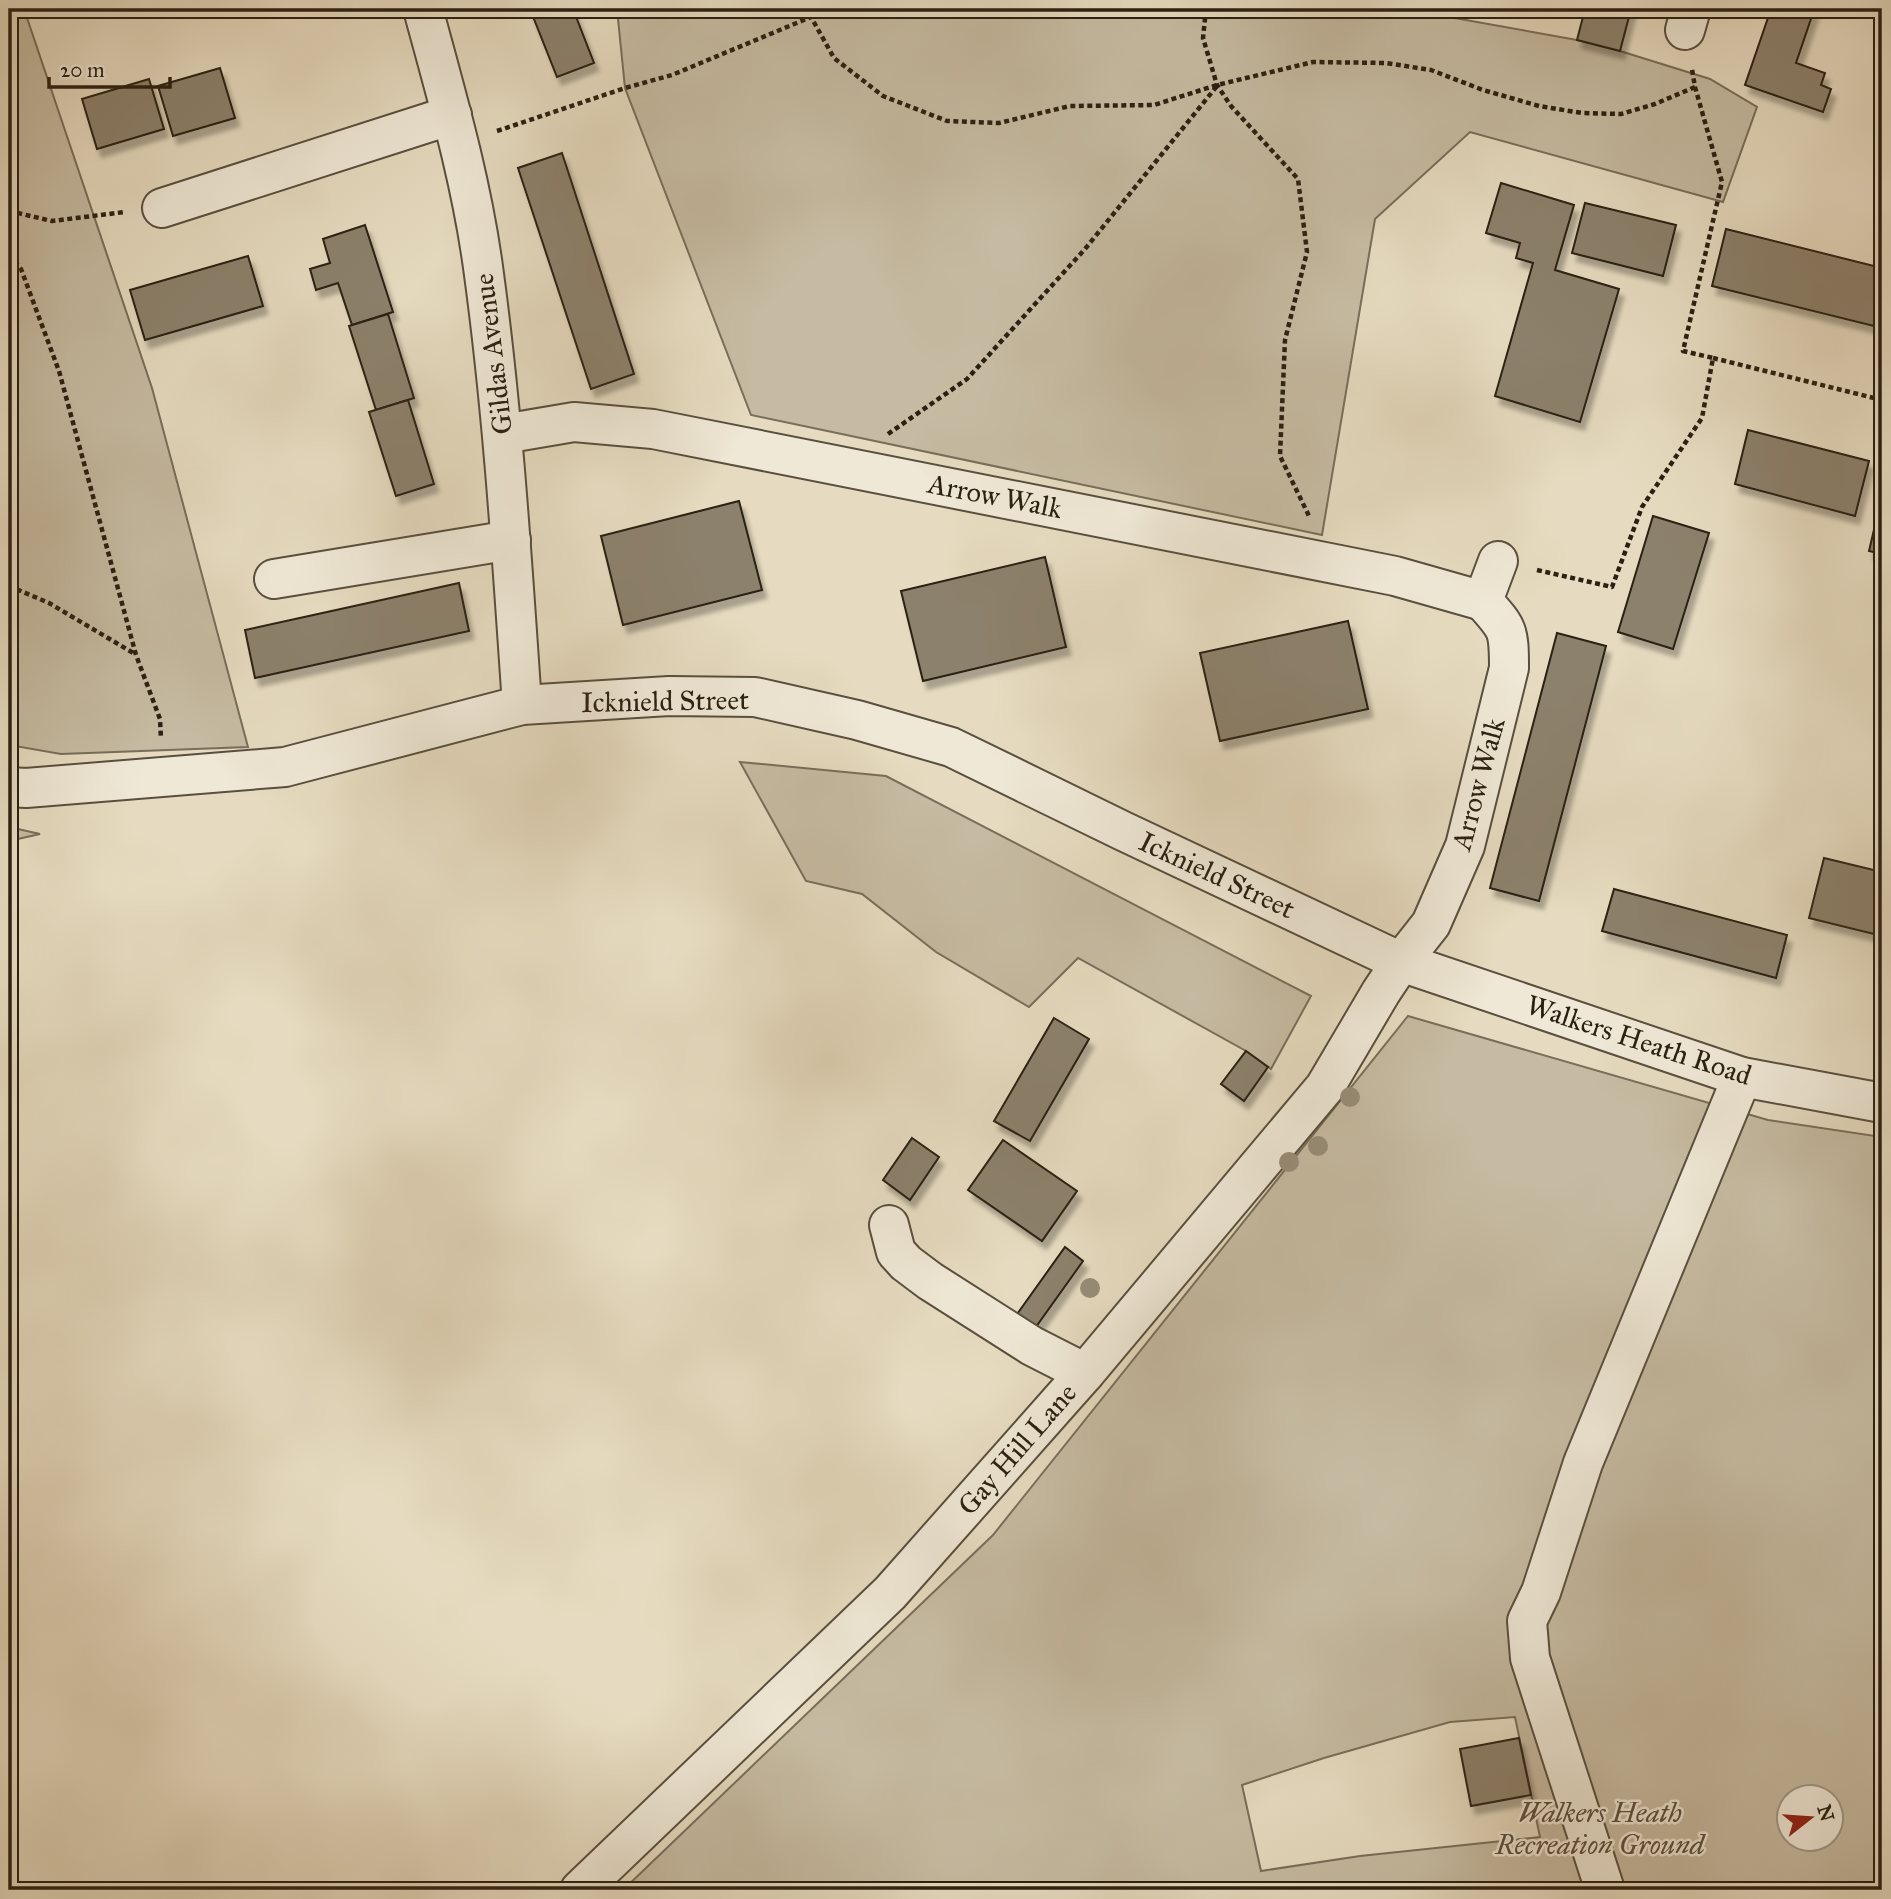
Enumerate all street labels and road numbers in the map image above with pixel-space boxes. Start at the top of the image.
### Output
street label: Gildas Avenue [466,272,520,436]
street label: Arrow Walk [924,466,1065,526]
street label: Icknield Street [581,682,749,720]
street label: Arrow Walk [1443,714,1512,855]
street label: Icknield Street [1134,824,1301,926]
street label: Walkers Heath Road [1522,987,1756,1093]
street label: Gay Hill Lane [950,1376,1084,1522]

